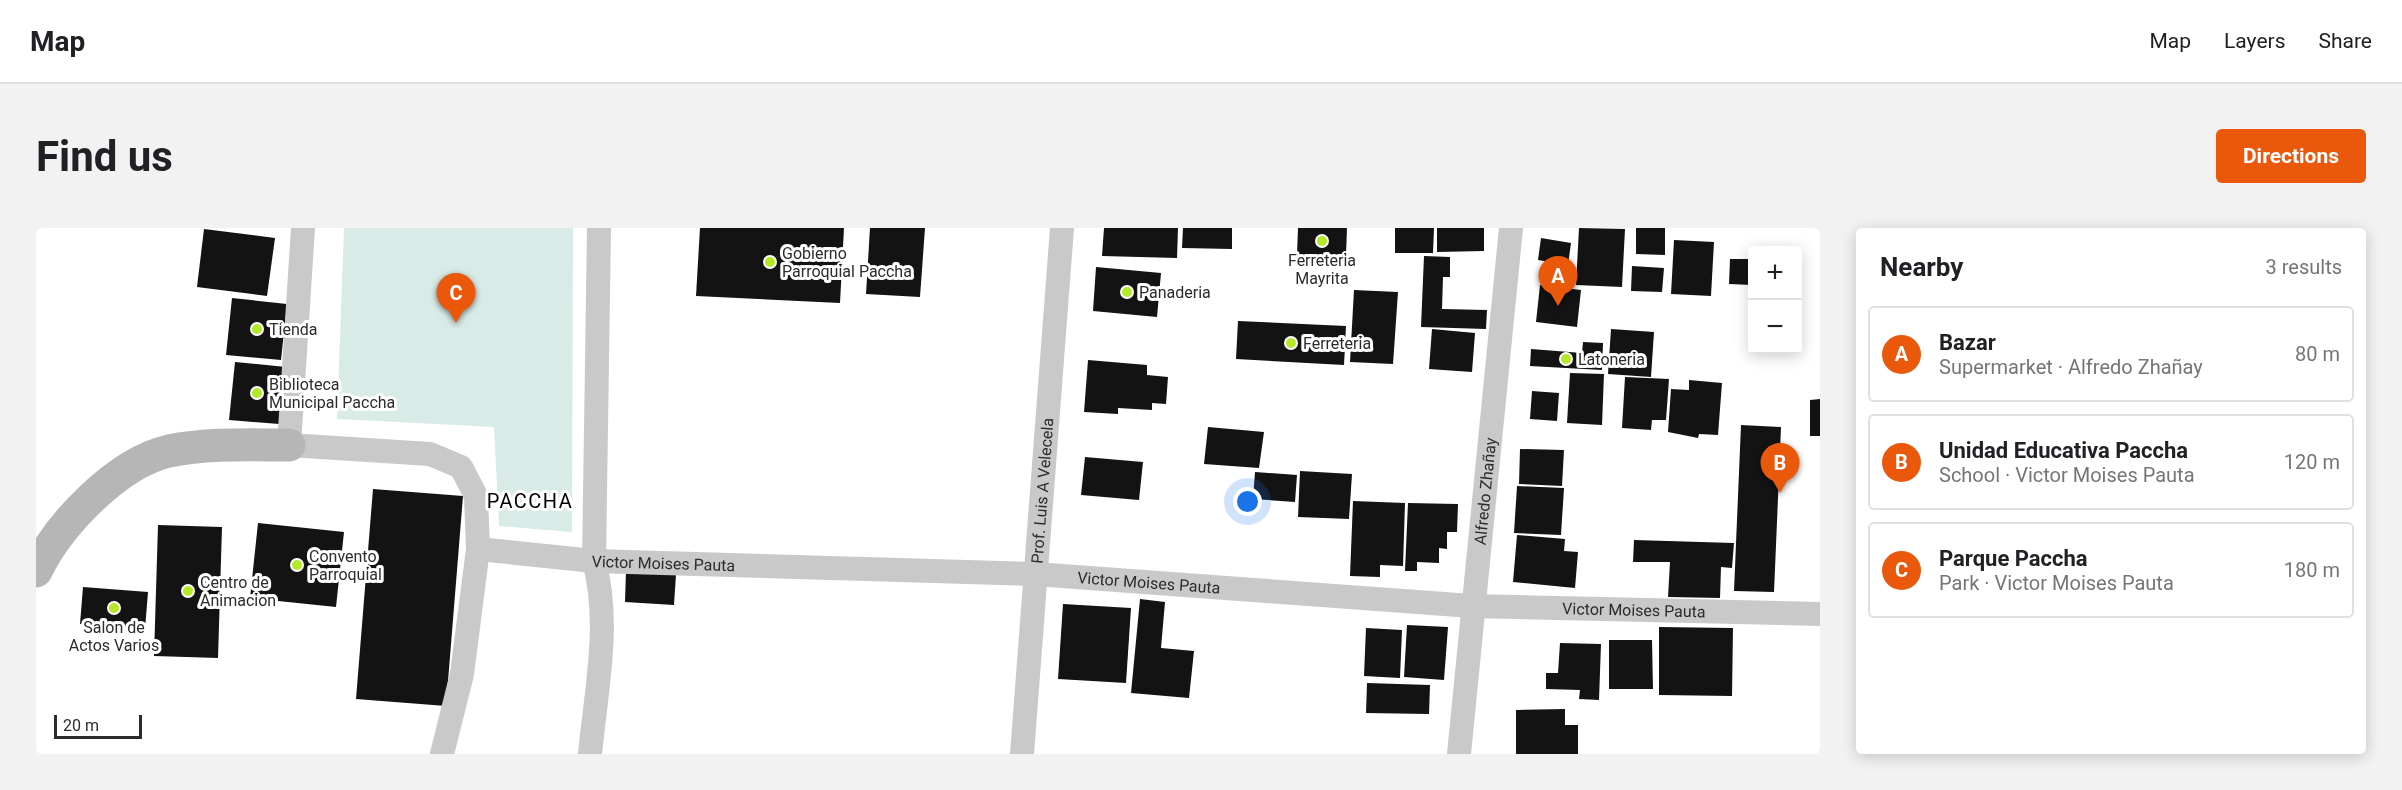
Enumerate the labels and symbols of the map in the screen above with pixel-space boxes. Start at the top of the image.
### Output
marker: Ferreteria Mayrita [1315,234,1329,248]
place label: Gobierno Parroquial Paccha [782,244,912,281]
place label: Ferreteria Mayrita [1288,251,1356,288]
marker: Gobierno Parroquial Paccha [763,255,777,269]
pin: A [1538,256,1577,306]
pin: C [436,274,476,323]
place label: Panaderia [1139,283,1211,302]
marker: Panaderia [1120,285,1134,299]
place label: Tienda [269,320,317,339]
marker: Tienda [250,322,264,336]
place label: Ferreteria [1303,334,1371,353]
marker: Ferreteria [1284,336,1298,350]
place label: Latoneria [1578,350,1645,369]
marker: Latoneria [1559,352,1573,366]
place label: Biblioteca Municipal Paccha [269,375,395,412]
marker: Biblioteca Municipal Paccha [250,386,264,400]
street label: Prof. Luis A Velecela [1027,417,1057,564]
street label: Alfredo Zhañay [1470,436,1500,546]
pin: B [1760,444,1800,493]
your location [1233,487,1262,516]
district label: PACCHA [487,489,573,513]
place label: Convento Parroquial [309,547,382,584]
street label: Victor Moises Pauta [591,551,735,575]
marker: Convento Parroquial [290,558,304,572]
street label: Victor Moises Pauta [1077,568,1221,597]
place label: Centro de Animacion [200,573,276,610]
marker: Centro de Animacion [181,584,195,598]
street label: Victor Moises Pauta [1562,599,1706,621]
marker: Salon de Actos Varios [107,601,121,615]
place label: Salon de Actos Varios [69,618,159,655]
scale bar [54,712,142,739]

